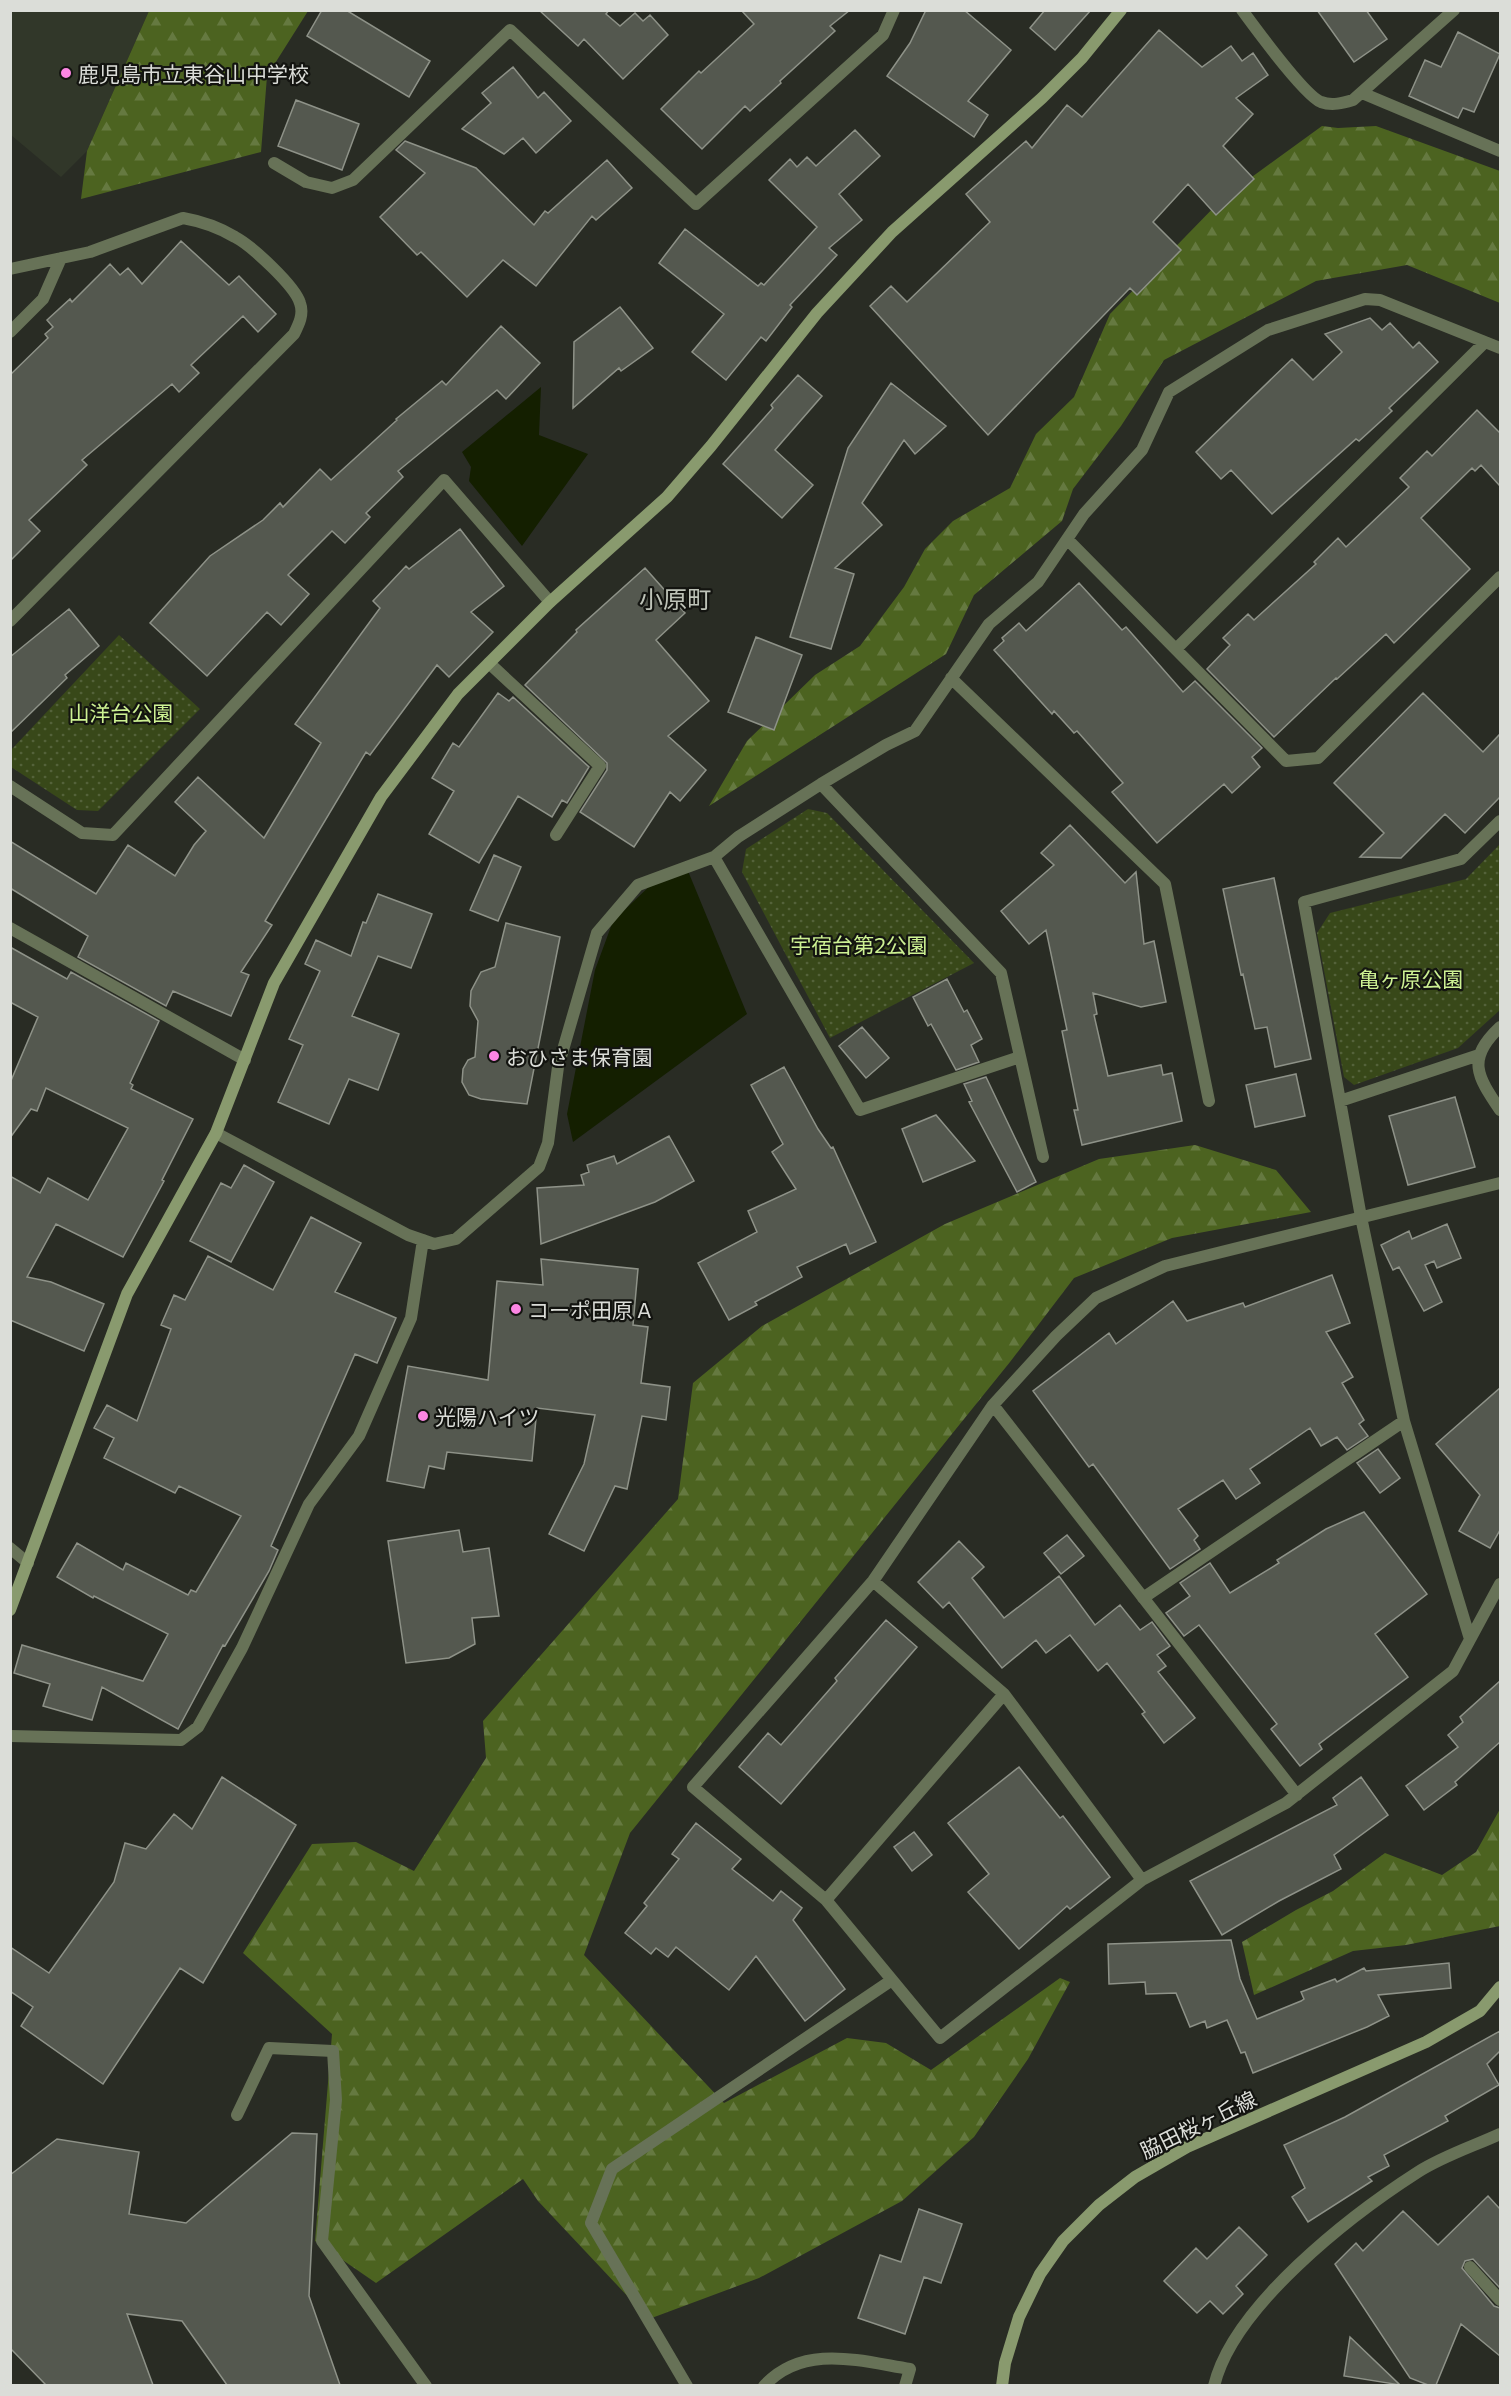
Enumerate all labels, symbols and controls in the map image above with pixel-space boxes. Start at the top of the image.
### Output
place label: 鹿児島市立東谷山中学校 [78,61,309,86]
marker: 鹿児島市立東谷山中学校 [59,66,73,80]
district label: 小原町 [639,584,711,613]
park label: 山洋台公園 [69,700,174,725]
park label: 宇宿台第2公園 [790,932,928,957]
park label: 亀ヶ原公園 [1359,966,1464,991]
place label: おひさま保育園 [506,1044,653,1069]
marker: おひさま保育園 [487,1049,501,1063]
place label: コーポ田原 A [528,1297,652,1322]
marker: コーポ田原 A [509,1302,523,1316]
place label: 光陽ハイツ [435,1404,540,1429]
marker: 光陽ハイツ [416,1409,430,1423]
street label: 脇田桜ヶ丘線 [1136,2085,1260,2163]

